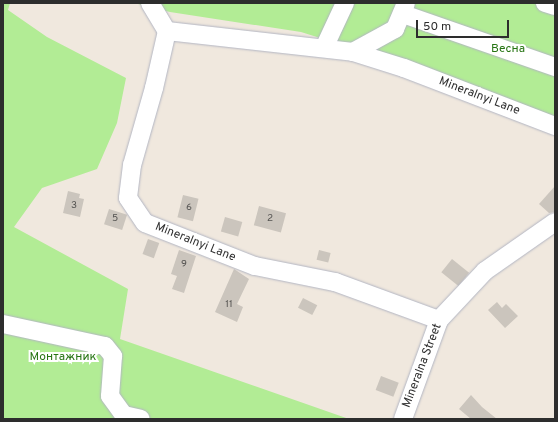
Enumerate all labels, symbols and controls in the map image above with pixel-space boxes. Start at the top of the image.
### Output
scale bar [418,12,511,38]
text: 50 m [423,19,451,35]
park label: Весна [491,43,525,57]
street label: Mineralnyi Lane [436,75,522,119]
house number: 3 [71,200,77,212]
house number: 6 [186,202,192,214]
house number: 5 [112,213,118,225]
house number: 2 [267,213,273,225]
street label: Mineralnyi Lane [153,220,237,266]
house number: 9 [181,259,187,271]
house number: 11 [225,299,233,311]
street label: Mineralna Street [400,322,446,410]
park label: Монтажник [30,351,96,365]

